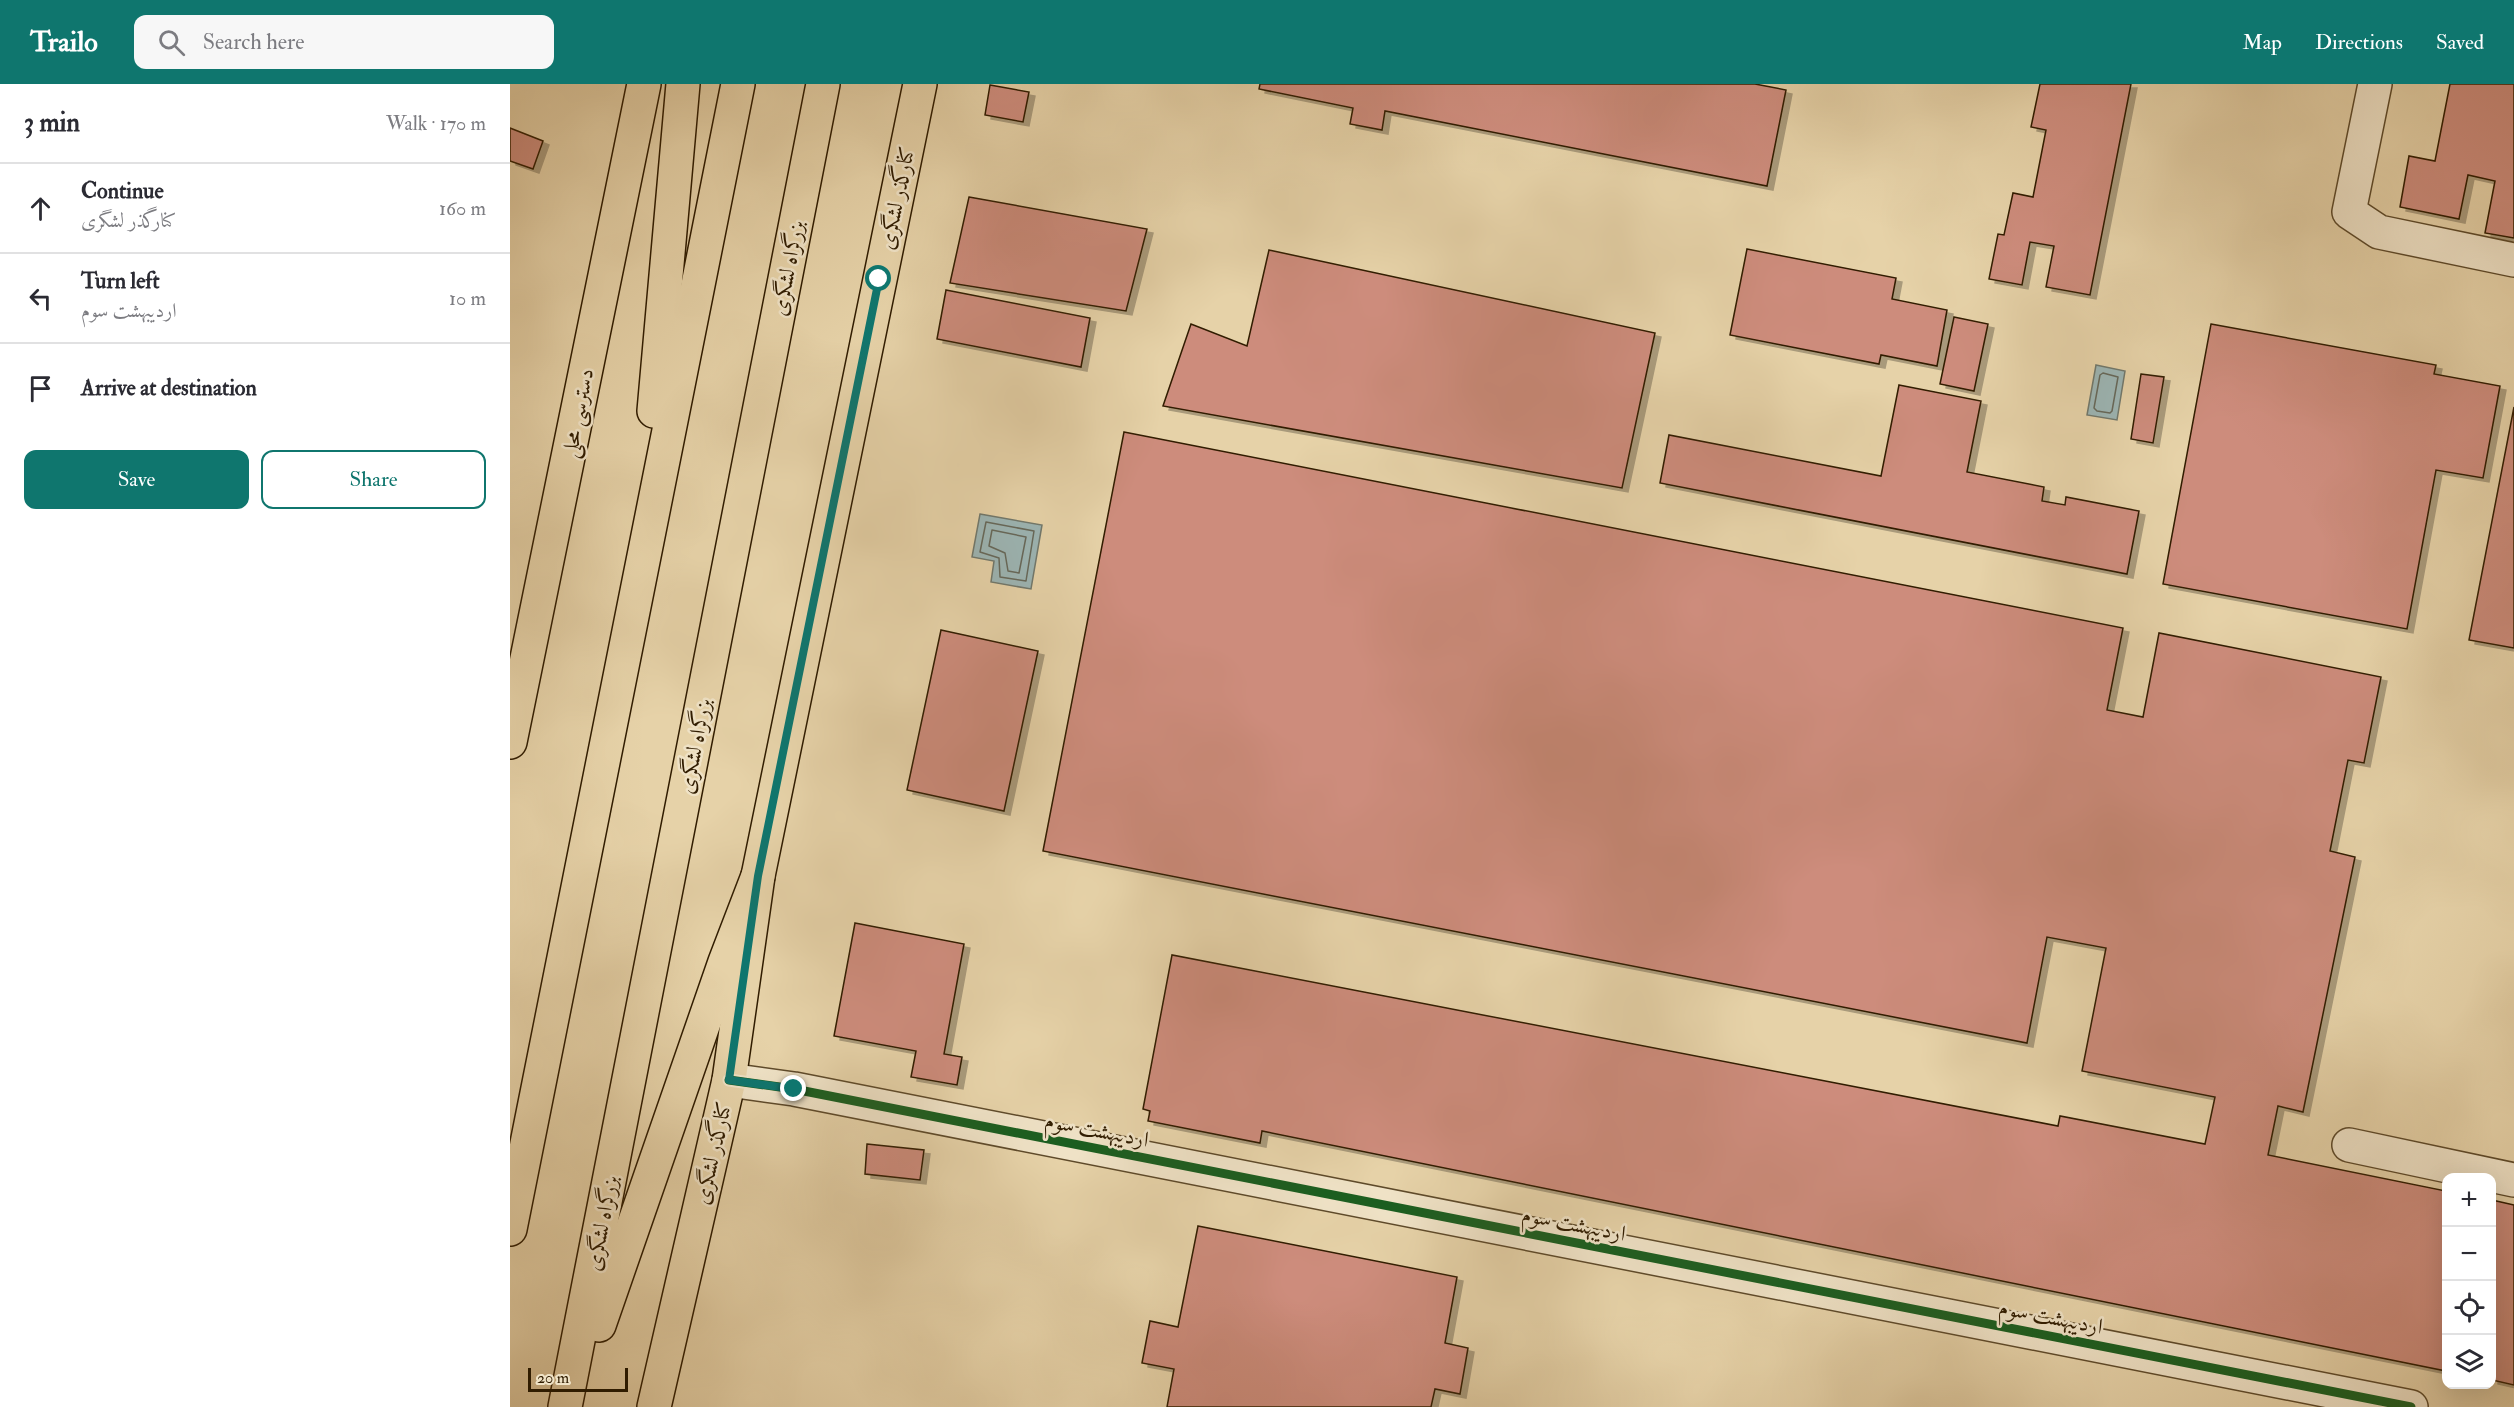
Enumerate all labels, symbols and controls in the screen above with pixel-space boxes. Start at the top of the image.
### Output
search box [134,15,554,69]
text: Trailo [30,25,98,60]
icon: search [155,26,188,59]
text: Search here [203,28,304,56]
text: Map [2242,29,2282,56]
text: Directions [2315,29,2403,56]
text: Saved [2436,29,2484,56]
text: 3 min [24,107,80,139]
text: Walk · 170 m [386,111,486,136]
street label: کنارگذر لشگری [870,144,922,252]
text: Continue [81,177,164,205]
icon: ahead [24,192,57,225]
text: 160 m [439,196,486,221]
text: کنارگذر لشگری [81,208,176,233]
street label: بزرگراه لشگری [764,218,811,318]
route start [865,265,891,291]
text: Turn left [81,267,160,295]
icon: left [24,282,57,315]
text: 10 m [449,286,486,311]
text: اردیبهشت سوم [81,298,177,323]
street label: دسترسی محلی [556,366,602,461]
icon: arrive [24,372,57,405]
text: Arrive at destination [81,374,257,402]
button: Save [24,450,249,509]
button: Share [261,450,486,509]
street label: بزرگراه لشگری [671,696,718,796]
route end [780,1075,806,1101]
street label: کنارگذر لشگری [686,1099,738,1207]
street label: اردیبهشت سوم [1042,1106,1151,1159]
street label: بزرگراه لشگری [578,1173,625,1273]
map controls [2442,1173,2496,1389]
button: + [2442,1173,2496,1227]
street label: اردیبهشت سوم [1519,1200,1628,1253]
button: − [2442,1227,2496,1281]
button: locate [2442,1281,2496,1335]
street label: اردیبهشت سوم [1996,1293,2105,1346]
button: layers [2442,1335,2496,1389]
scale bar [528,1365,628,1392]
text: 20 m [537,1368,569,1388]

